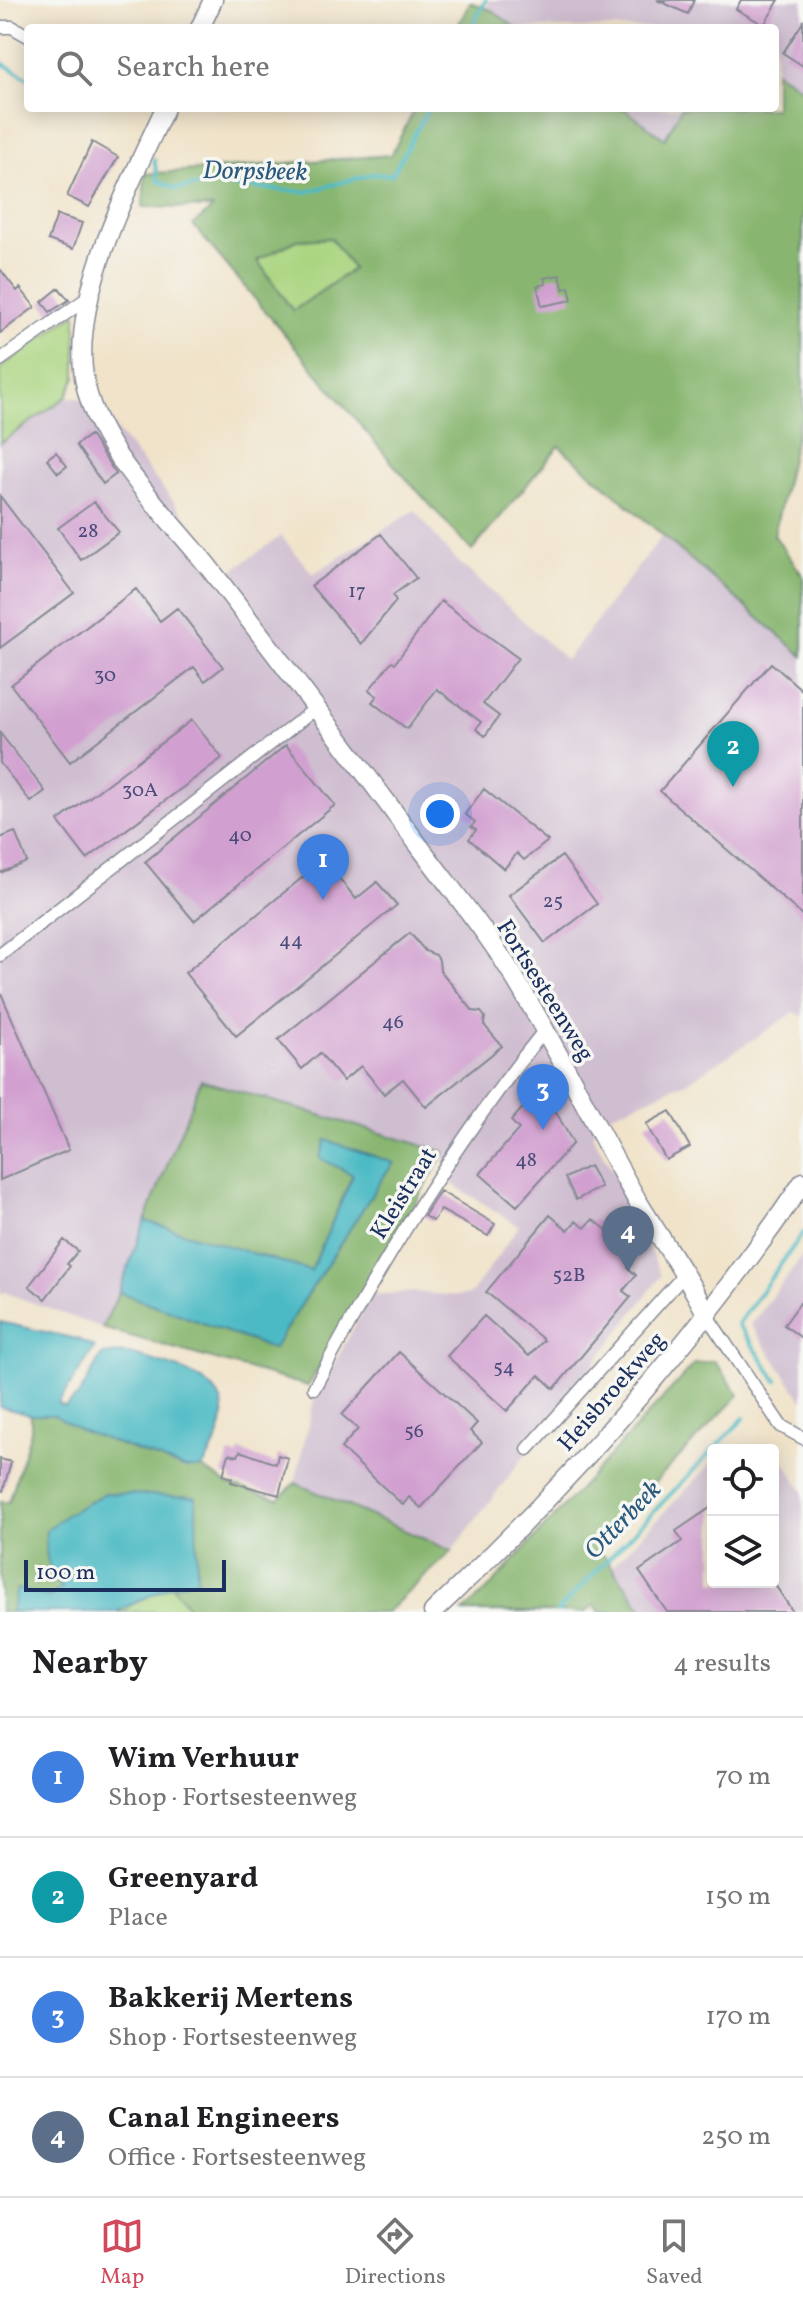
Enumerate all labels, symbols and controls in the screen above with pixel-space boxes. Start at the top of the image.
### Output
search box [24,24,779,112]
icon: search [52,46,96,90]
text: Search here [116,47,270,89]
water label: Dorpsbeek [202,153,308,191]
house number: 28 [78,518,98,546]
house number: 17 [348,578,366,606]
house number: 30 [94,662,116,690]
pin: 2 [707,721,759,787]
house number: 30A [122,777,158,805]
your location [420,794,460,834]
house number: 40 [228,822,252,850]
pin: 1 [297,834,349,900]
house number: 25 [543,888,563,916]
street label: Fortsesteenweg [487,913,602,1069]
house number: 44 [279,927,303,955]
house number: 46 [382,1009,404,1037]
pin: 3 [517,1064,569,1130]
street label: Kleistraat [363,1141,446,1247]
house number: 48 [515,1147,537,1175]
pin: 4 [602,1206,654,1272]
house number: 52B [553,1262,585,1290]
street label: Heisbroekweg [551,1325,674,1460]
house number: 54 [493,1354,515,1382]
house number: 56 [404,1418,424,1446]
map controls [707,1444,779,1588]
button: locate [707,1444,779,1516]
water label: Otterbeek [577,1473,670,1568]
button: layers [707,1516,779,1588]
scale bar [24,1556,226,1592]
text: 100 m [36,1558,95,1589]
text: Nearby [32,1641,148,1688]
text: 4 results [673,1646,771,1682]
text: Wim Verhuur [108,1738,299,1780]
text: 1 [53,1759,63,1795]
text: 70 m [716,1759,771,1795]
text: Shop · Fortsesteenweg [108,1780,357,1816]
text: Greenyard [108,1858,258,1900]
text: 2 [51,1879,65,1915]
text: 150 m [705,1879,771,1915]
text: Place [108,1900,168,1936]
text: Bakkerij Mertens [108,1978,353,2020]
text: 3 [51,1999,65,2035]
text: 170 m [706,1999,771,2035]
text: Shop · Fortsesteenweg [108,2020,357,2056]
text: Canal Engineers [108,2098,340,2140]
text: 4 [50,2119,66,2155]
text: 250 m [701,2119,771,2155]
text: Office · Fortsesteenweg [108,2140,366,2176]
tab: Map [100,2214,144,2293]
tab: Directions [345,2214,446,2293]
tab: Saved [646,2214,703,2293]

